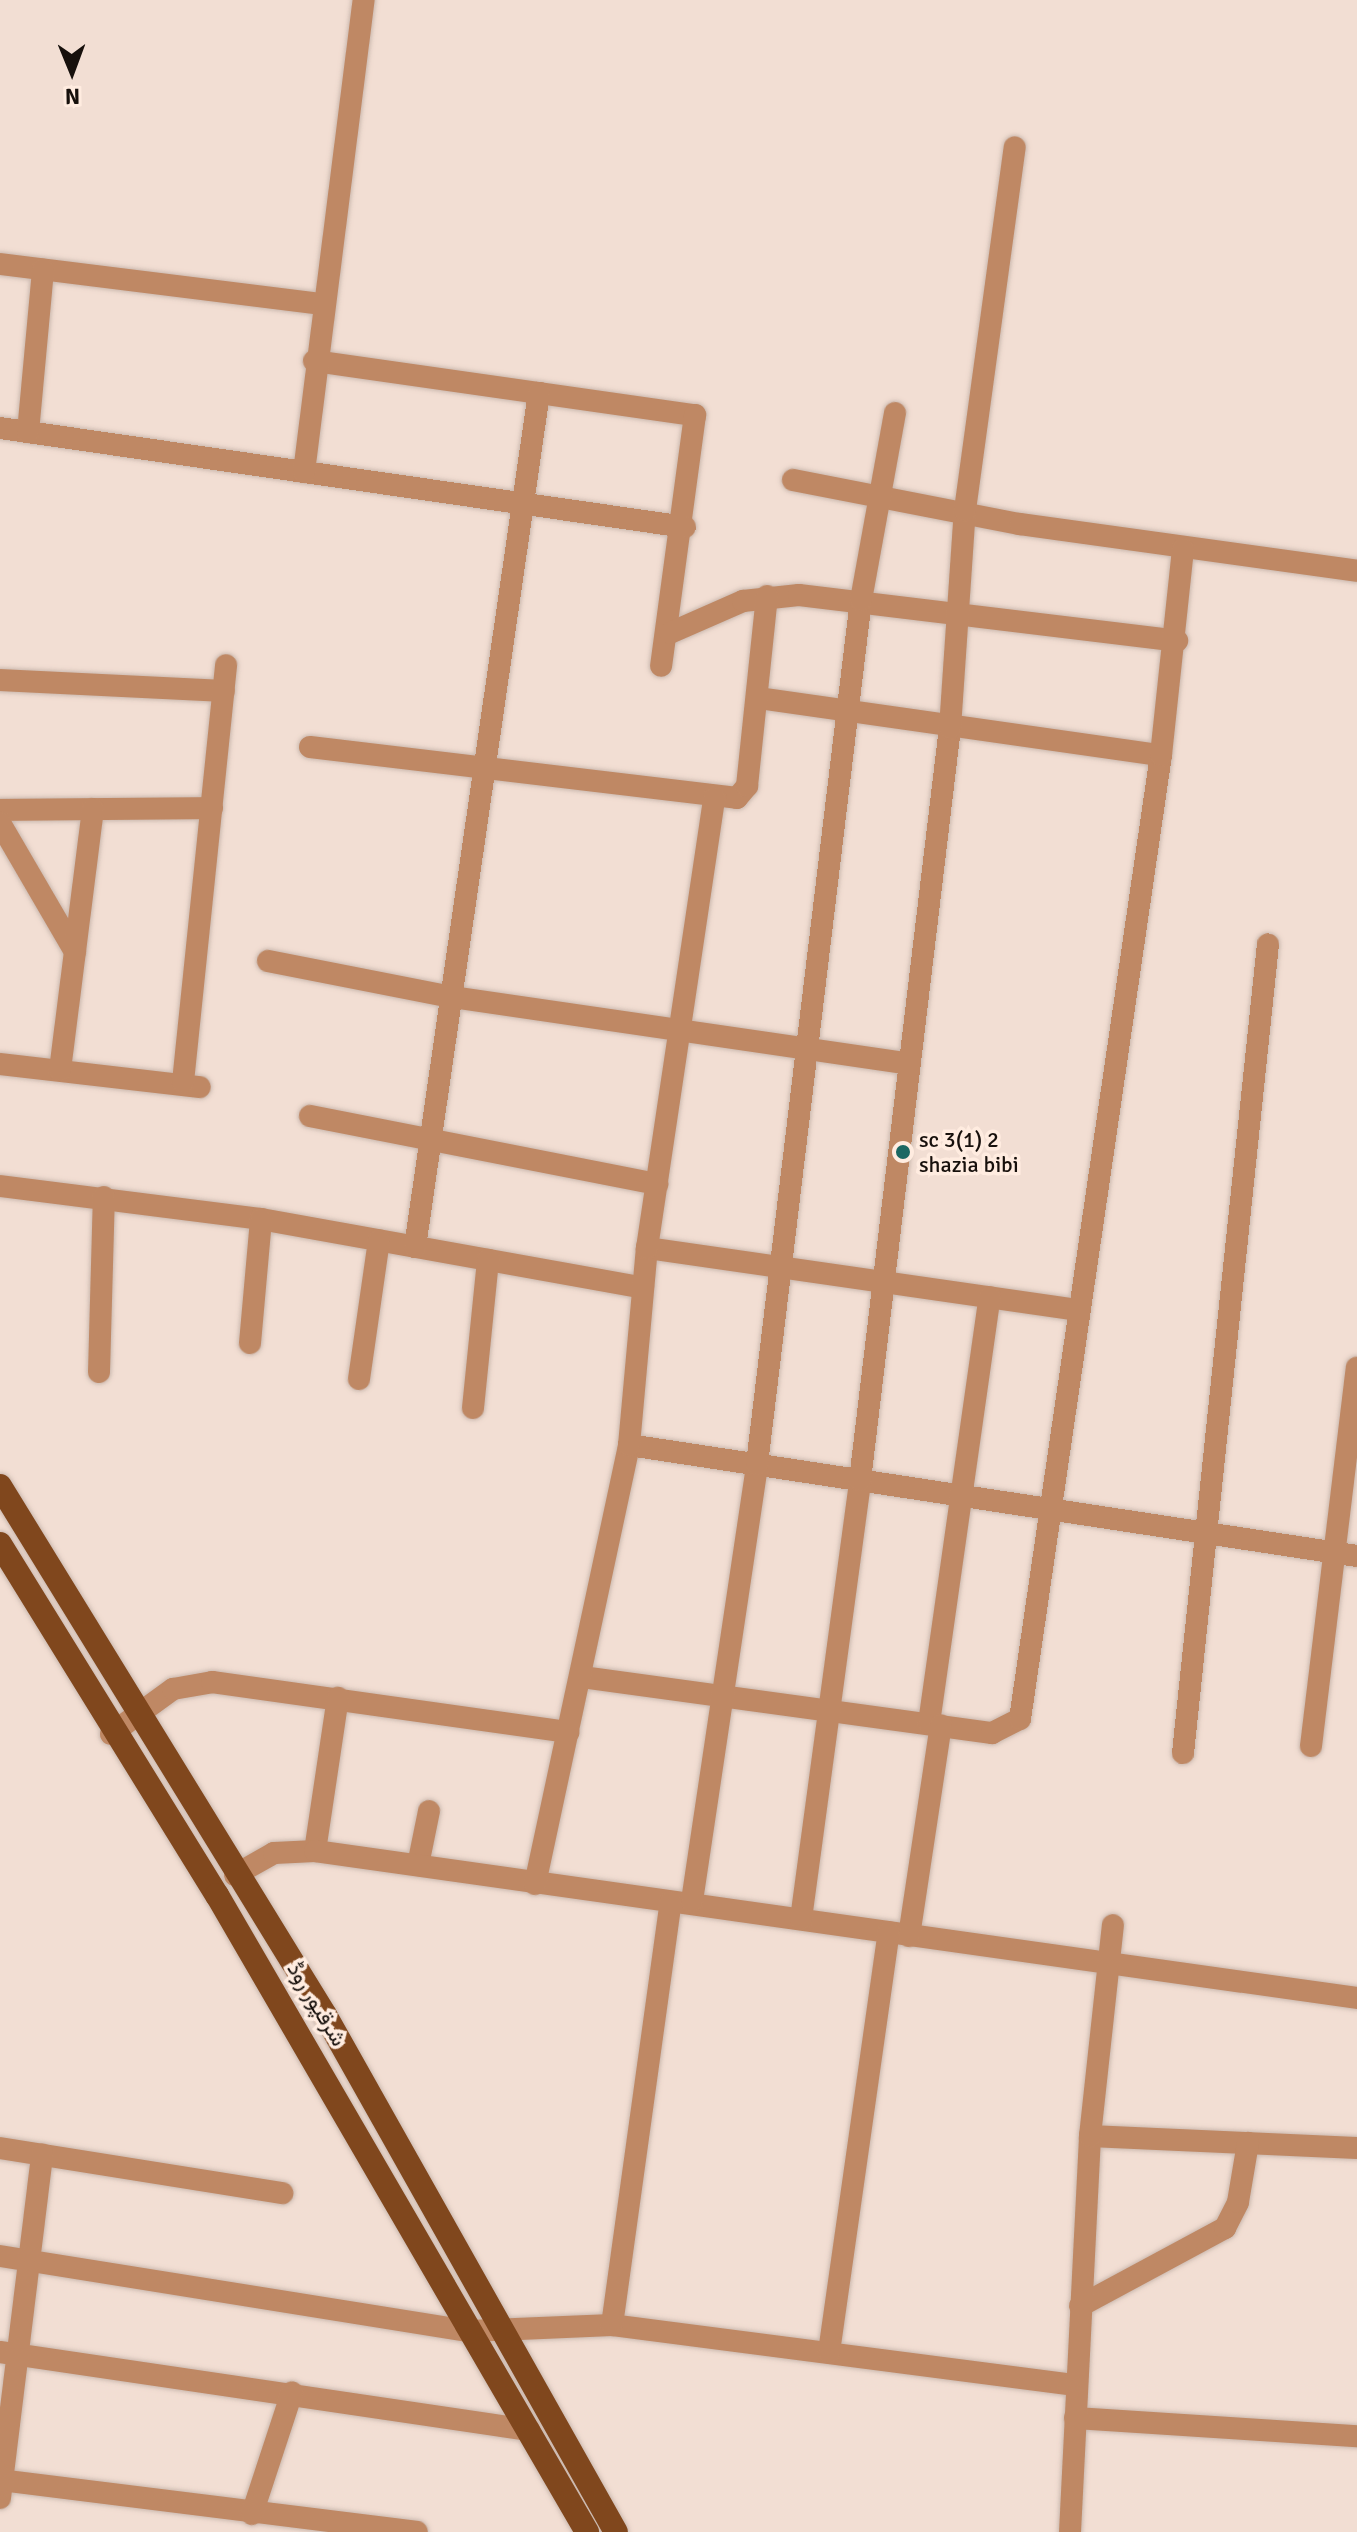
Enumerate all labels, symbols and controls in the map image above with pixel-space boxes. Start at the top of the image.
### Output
north arrow [32,32,112,112]
text: N [65,83,80,110]
place label: sc 3(1) 2 shazia bibi [919,1126,1019,1178]
marker: sc 3(1) 2 shazia bibi [894,1143,912,1161]
street label: شرقپور روڈ [282,1957,352,2051]

